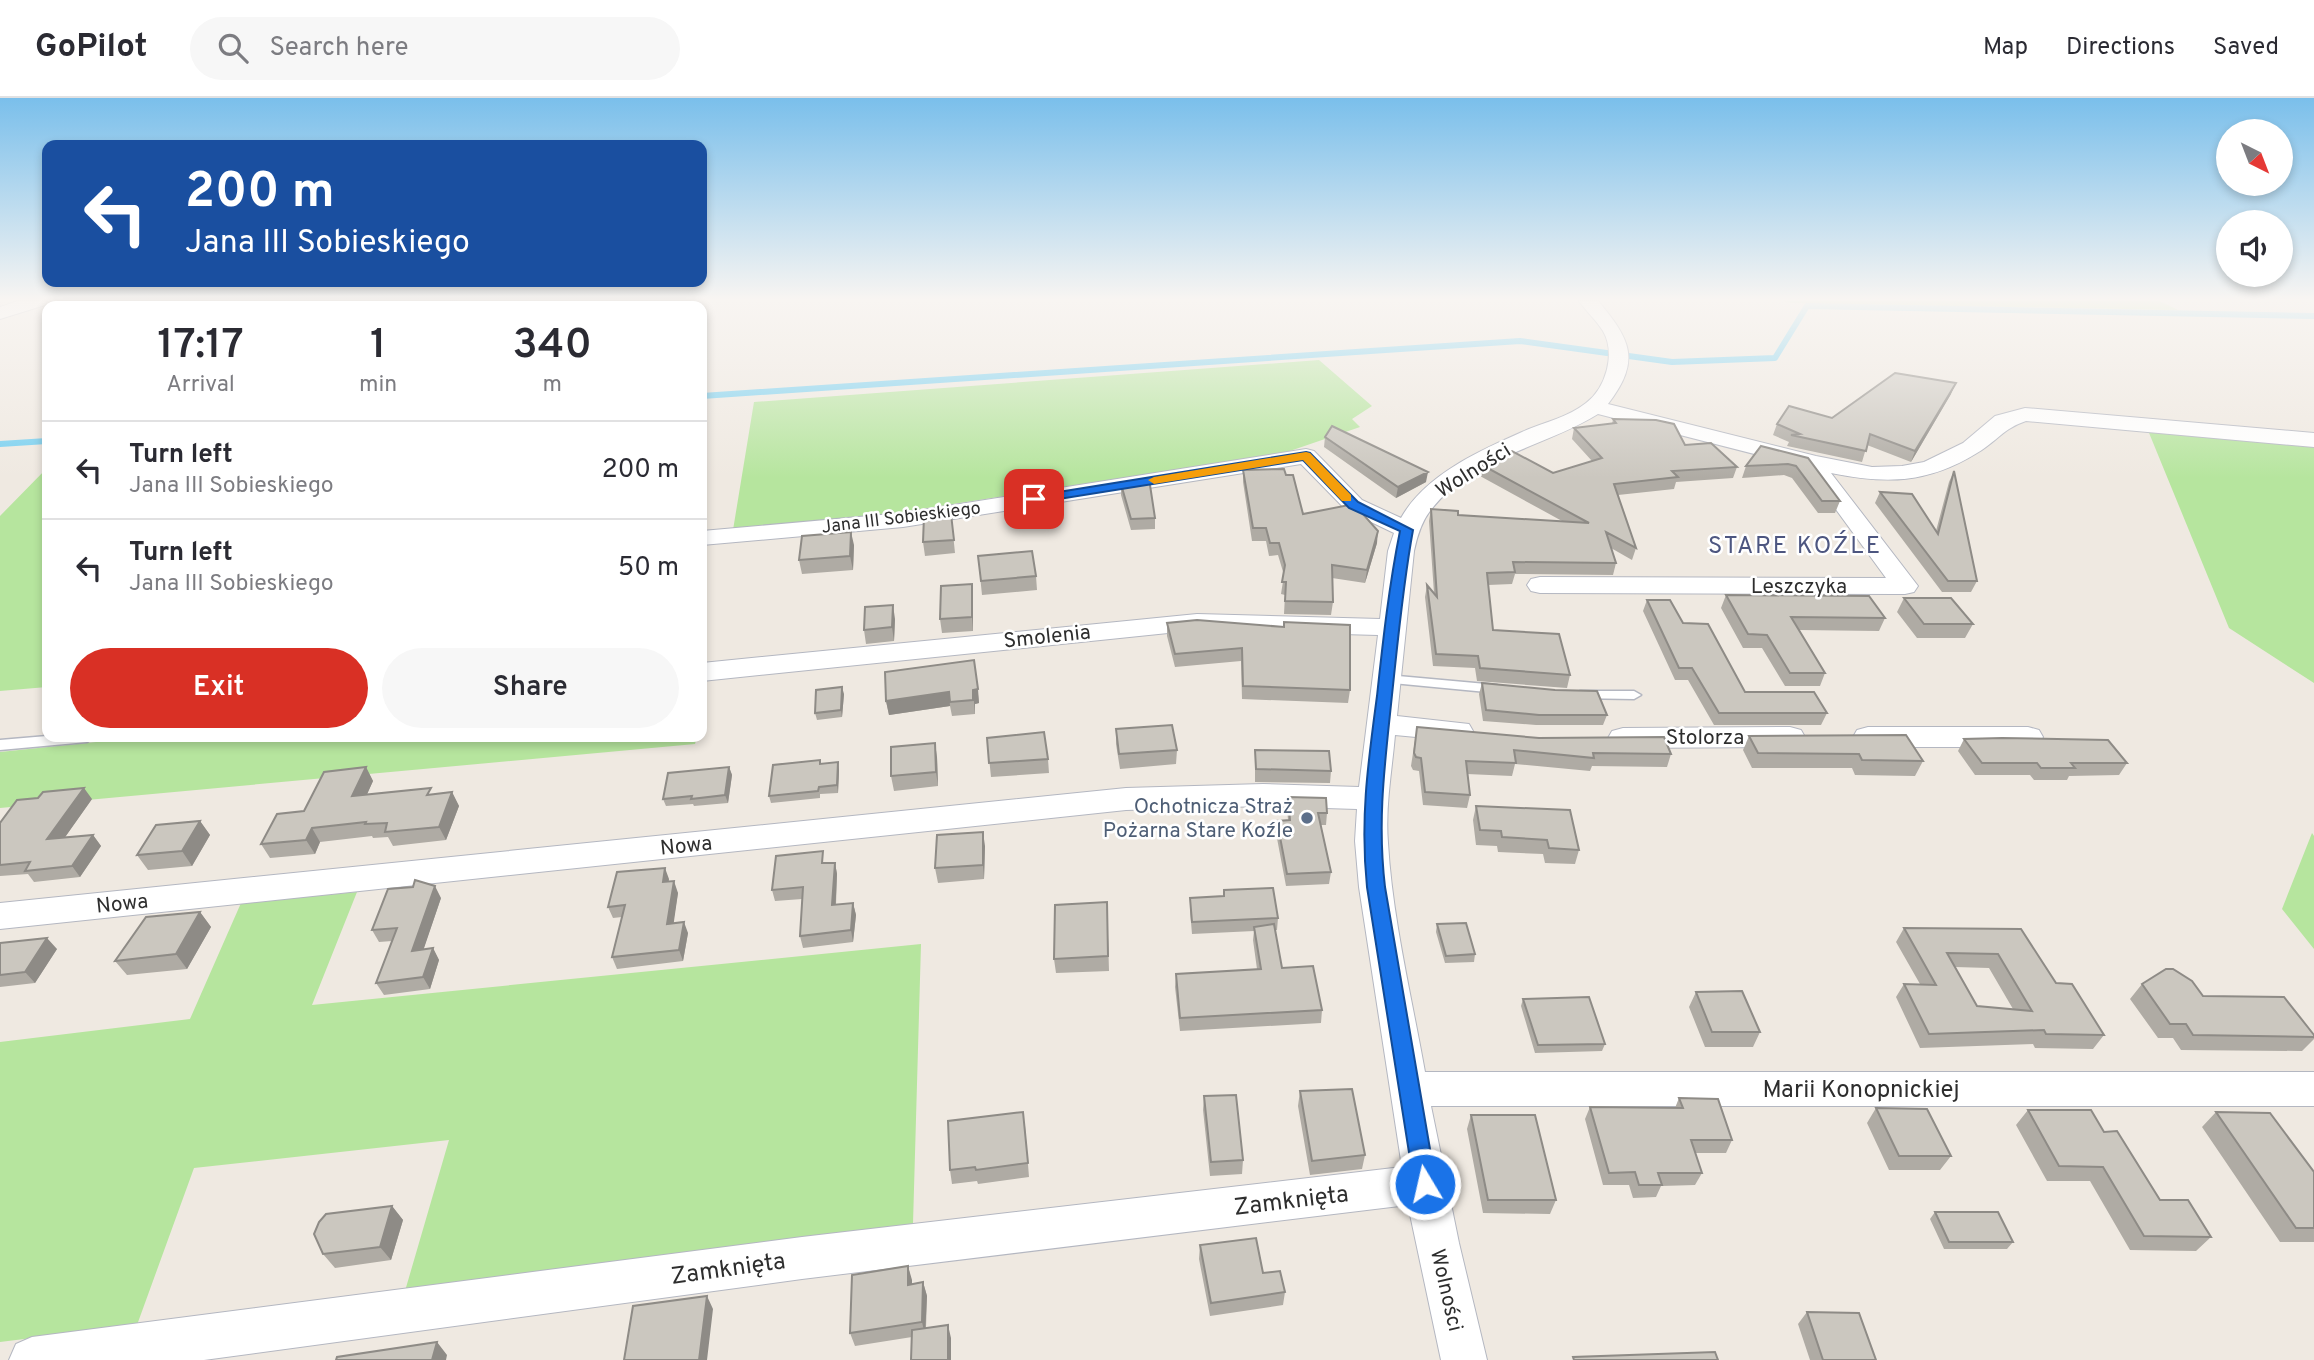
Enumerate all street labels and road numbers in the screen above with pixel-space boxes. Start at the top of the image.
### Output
street label: Wolności [1431,438,1516,505]
street label: Jana III Sobieskiego [820,497,982,540]
street label: Leszczyka [1751,574,1847,601]
street label: Smolenia [1002,619,1092,655]
street label: Stolorza [1666,725,1744,752]
street label: Nowa [659,830,714,863]
street label: Nowa [95,888,150,921]
street label: Marii Konopnickiej [1762,1076,1960,1106]
street label: Zamknięta [1232,1180,1350,1224]
street label: Wolności [1423,1246,1468,1334]
street label: Zamknięta [669,1247,788,1293]

